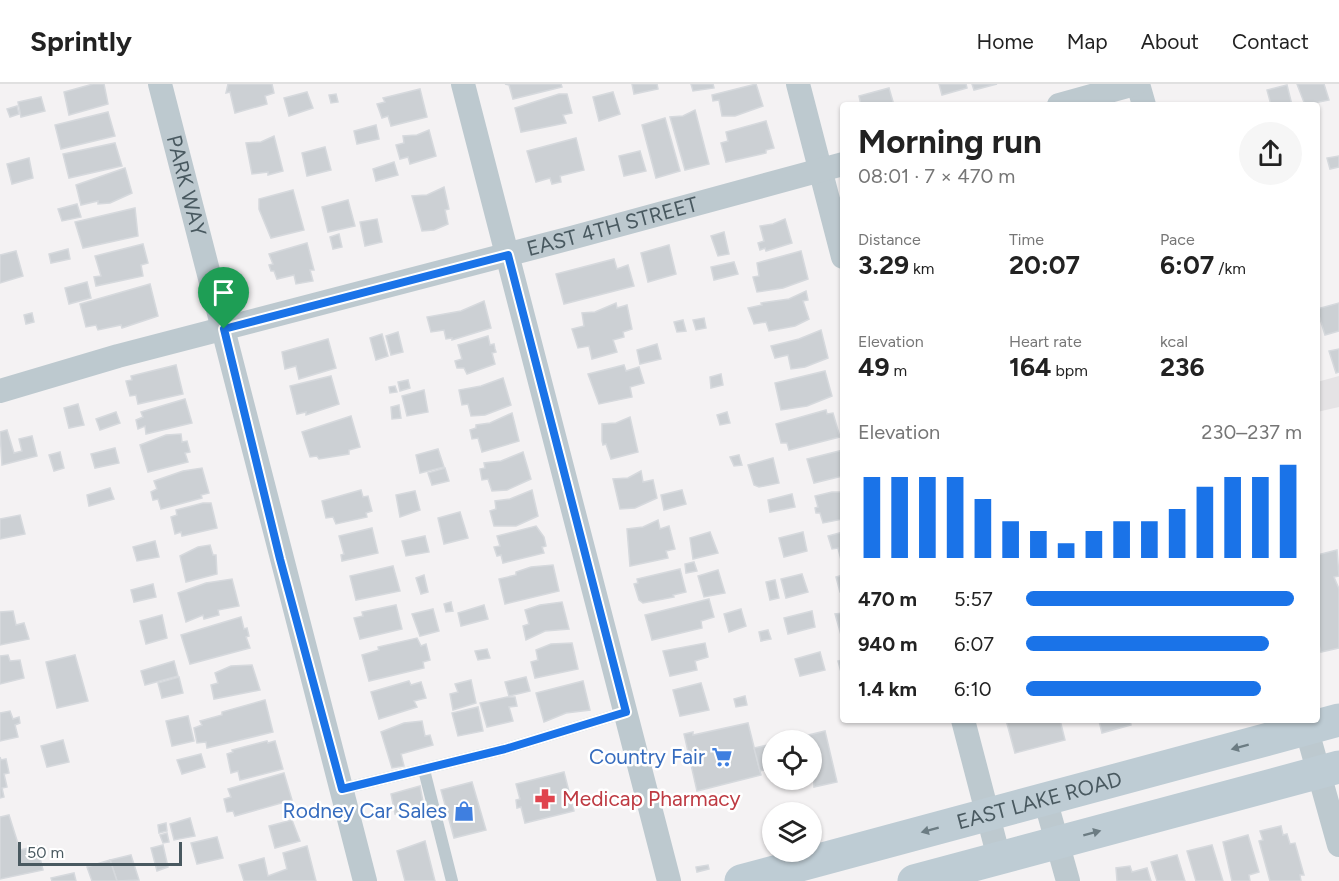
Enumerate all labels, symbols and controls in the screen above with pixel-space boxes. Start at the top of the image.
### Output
text: Sprintly [30,24,132,58]
text: Home [977,29,1034,54]
text: Map [1067,29,1108,54]
text: About [1141,29,1199,54]
text: Contact [1232,29,1309,54]
text: Morning run [858,122,1042,161]
button: share [1239,122,1302,185]
street label: PARK WAY [162,132,212,239]
text: 08:01 · 7 × 470 m [858,164,1015,188]
street label: EAST 4TH STREET [524,191,701,261]
text: Distance [858,230,921,249]
text: Time [1009,230,1044,249]
text: Pace [1160,230,1195,249]
text: 3.29 [858,249,909,281]
text: 20:07 [1009,249,1080,281]
text: 6:07 [1160,249,1214,281]
text: km [909,259,934,278]
text: /km [1214,259,1246,278]
pin [198,267,249,329]
icon: arrive [207,276,240,309]
text: Elevation [858,332,924,351]
text: Heart rate [1009,332,1082,351]
text: kcal [1160,332,1188,351]
text: 49 [858,351,890,383]
text: 164 [1009,351,1052,383]
text: 236 [1160,351,1205,383]
text: m [890,361,907,380]
text: bpm [1052,361,1088,380]
text: Elevation [858,420,940,444]
text: 230–237 m [1201,420,1302,444]
text: 470 m [858,587,917,611]
text: 5:57 [954,587,993,611]
text: 940 m [858,632,917,656]
text: 6:07 [954,632,994,656]
text: 1.4 km [858,677,917,701]
text: 6:10 [954,677,991,701]
map controls [762,730,822,862]
button: locate [762,730,822,790]
one-way arrow [1231,743,1249,752]
place label: Country Fair [589,744,705,769]
supermarket icon: Country Fair [710,745,734,769]
street label: EAST LAKE ROAD [954,766,1125,834]
place label: Medicap Pharmacy [562,786,740,811]
pharmacy icon: Medicap Pharmacy [533,787,557,811]
place label: Rodney Car Sales [283,798,447,823]
shop icon: Rodney Car Sales [452,799,476,823]
button: layers [762,802,822,862]
one-way arrow [921,826,939,835]
one-way arrow [1083,828,1101,837]
scale bar [18,839,182,866]
text: 50 m [27,843,64,862]

